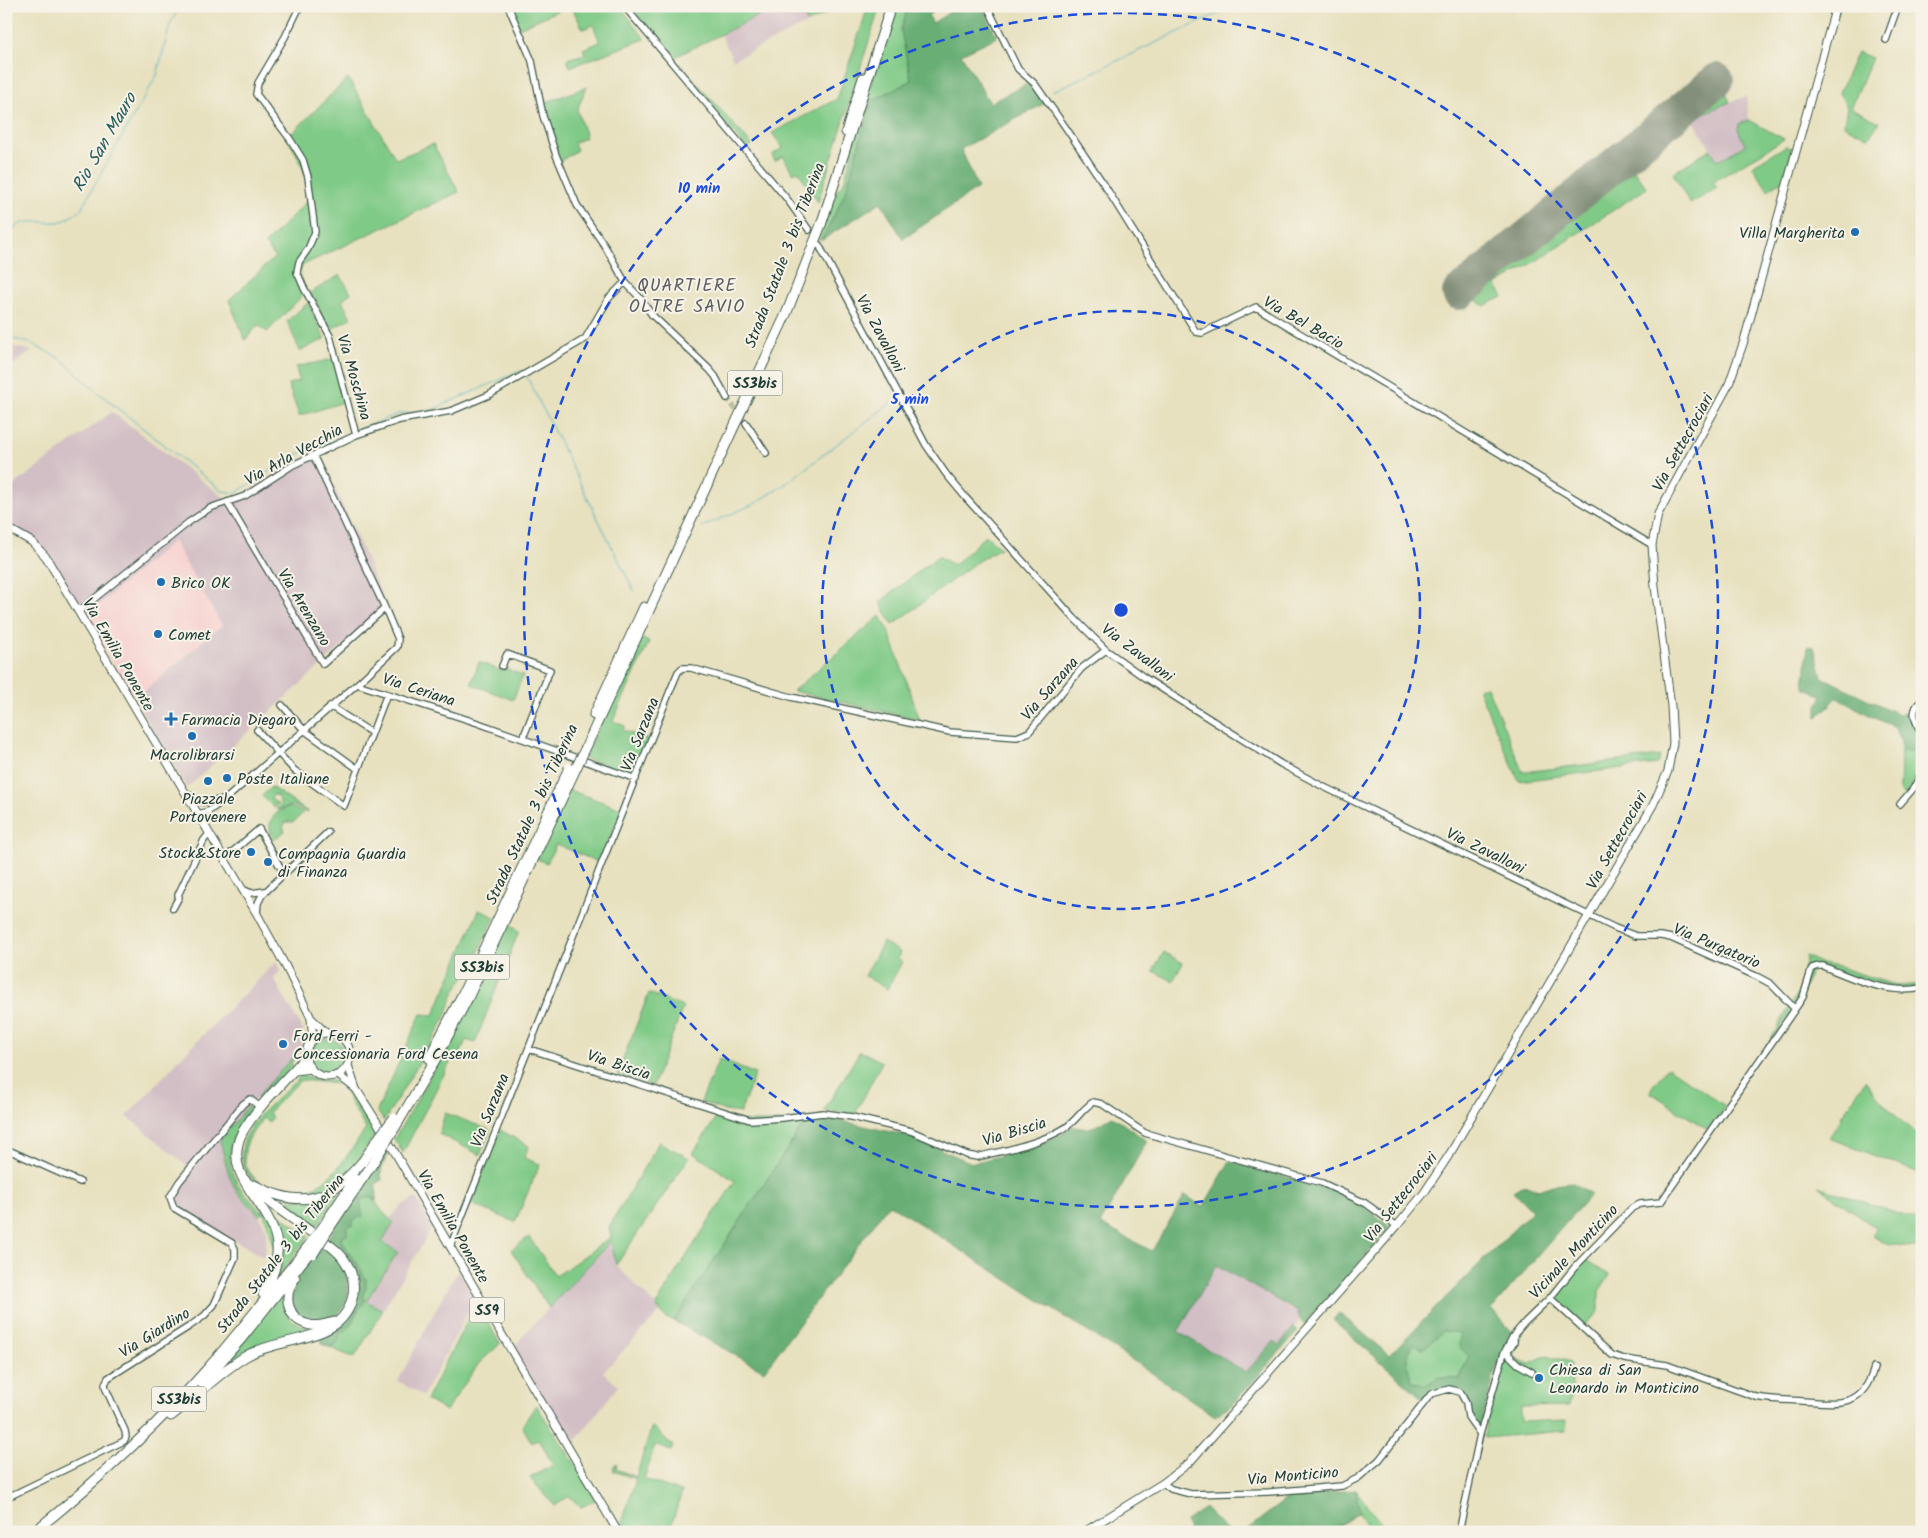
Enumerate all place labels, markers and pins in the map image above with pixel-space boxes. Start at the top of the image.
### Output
place label: Villa Margherita [1739,221,1845,246]
marker: Villa Margherita [1849,226,1861,238]
place label: Brico OK [171,571,231,596]
marker: Brico OK [155,576,167,588]
centre of rings [1112,601,1130,619]
place label: Comet [168,623,212,648]
marker: Comet [152,628,164,640]
place label: Farmacia Diegaro [181,708,296,733]
marker: Farmacia Diegaro [165,713,177,725]
marker: Macrolibrarsi [186,730,198,742]
place label: Macrolibrarsi [150,743,236,768]
place label: Poste Italiane [237,767,329,792]
marker: Poste Italiane [221,772,233,784]
marker: Piazzale Portovenere [202,775,214,787]
place label: Piazzale Portovenere [170,787,246,830]
place label: Stock&Store [159,841,241,866]
place label: Compagnia Guardia di Finanza [278,842,406,885]
marker: Stock&Store [245,846,257,858]
marker: Compagnia Guardia di Finanza [262,856,274,868]
place label: Ford Ferri - Concessionaria Ford Cesena [293,1024,479,1067]
marker: Ford Ferri - Concessionaria Ford Cesena [277,1038,289,1050]
place label: Chiesa di San Leonardo in Monticino [1549,1358,1699,1401]
marker: Chiesa di San Leonardo in Monticino [1533,1372,1545,1384]

